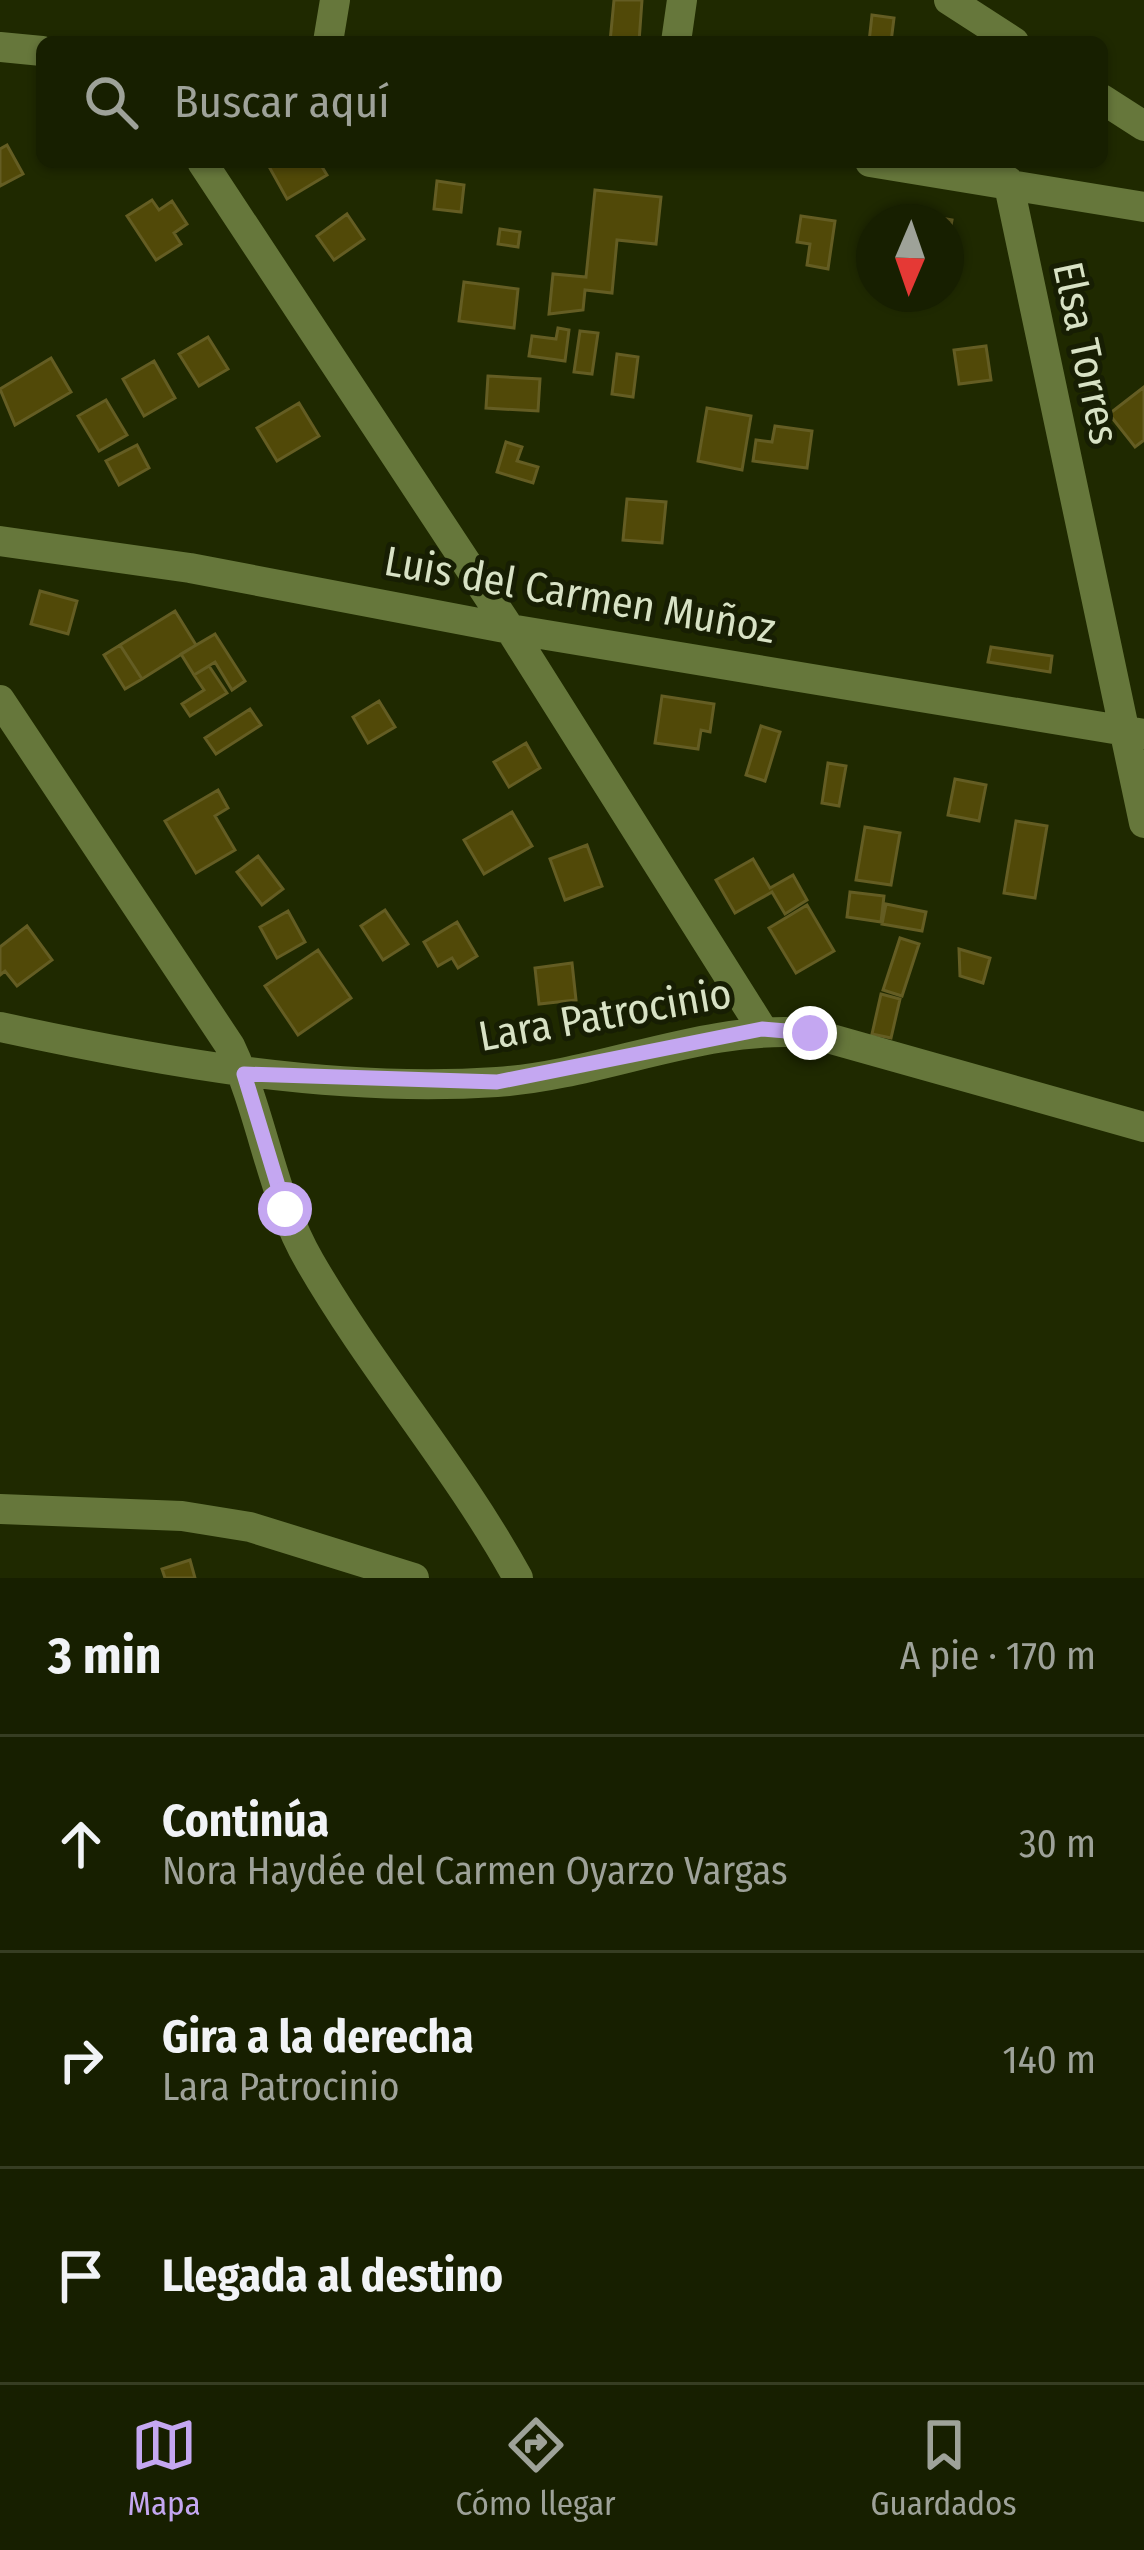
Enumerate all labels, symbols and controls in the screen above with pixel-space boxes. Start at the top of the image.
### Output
search box [36,36,1108,168]
icon: search [78,69,144,135]
text: Buscar aquí [174,75,390,129]
north arrow [856,204,964,312]
street label: Elsa Torres [1042,257,1130,449]
street label: Luis del Carmen Muñoz [381,536,779,654]
street label: Lara Patrocinio [475,968,735,1062]
route end [783,1006,837,1060]
route start [258,1182,312,1236]
text: 3 min [48,1625,162,1687]
text: A pie · 170 m [900,1633,1096,1679]
text: Continúa [162,1794,329,1848]
icon: ahead [48,1811,114,1877]
text: 30 m [1019,1821,1096,1867]
text: Nora Haydée del Carmen Oyarzo Vargas [162,1848,788,1894]
text: Gira a la derecha [162,2010,474,2064]
icon: right [48,2027,114,2093]
text: 140 m [1002,2037,1096,2083]
text: Lara Patrocinio [162,2064,399,2110]
icon: arrive [48,2243,114,2309]
text: Llegada al destino [162,2249,503,2303]
tab: Mapa [127,2412,201,2524]
tab: Cómo llegar [456,2412,616,2524]
tab: Guardados [871,2412,1017,2524]

